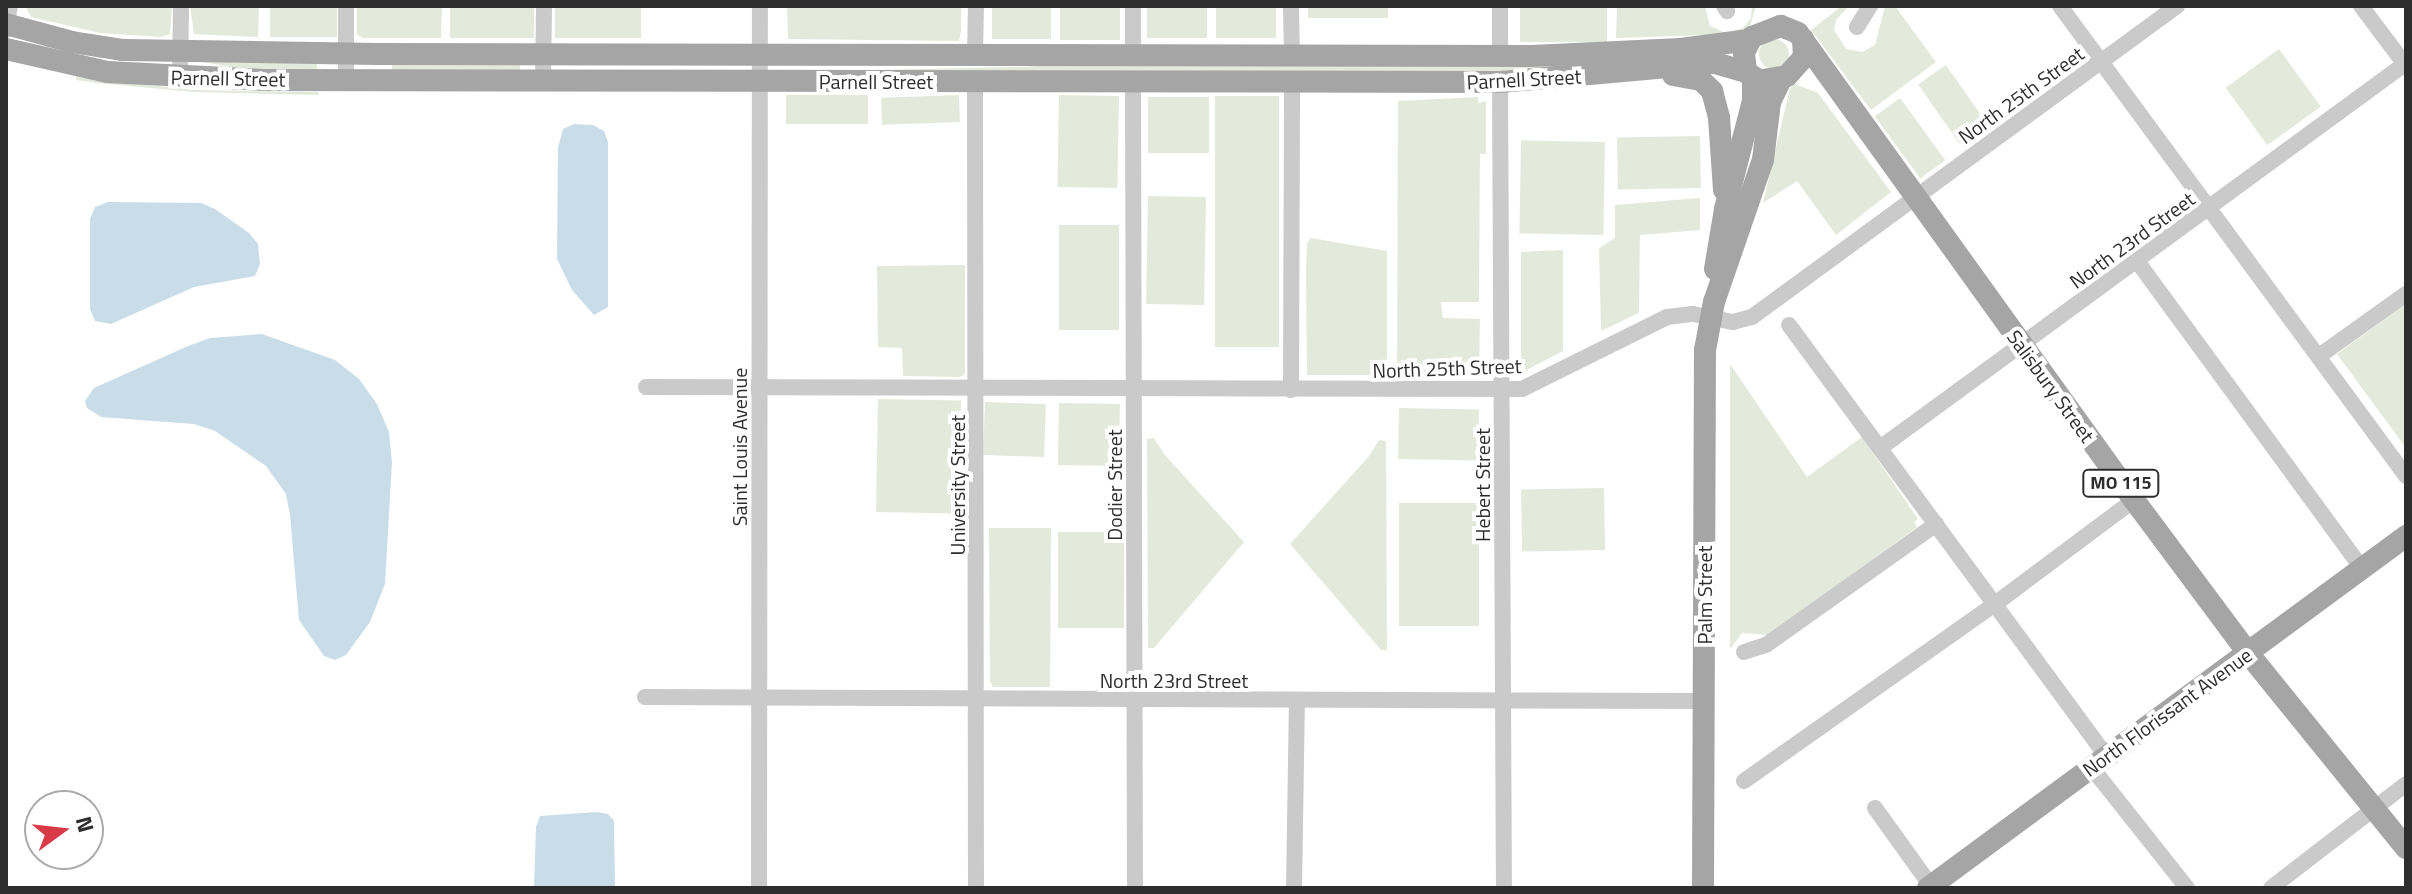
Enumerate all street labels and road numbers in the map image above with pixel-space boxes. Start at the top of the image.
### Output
street label: North 25th Street [1954,41,2088,149]
street label: Parnell Street [1466,64,1582,94]
street label: Parnell Street [170,65,286,91]
street label: Parnell Street [819,69,933,93]
street label: North 23rd Street [2065,187,2199,293]
street label: Salisbury Street [2002,325,2100,447]
street label: North 25th Street [1372,353,1522,383]
street label: Saint Louis Avenue [727,368,751,526]
street label: University Street [945,415,969,555]
street label: Hebert Street [1470,428,1494,542]
street label: Dodier Street [1102,429,1126,541]
road number: MO 115 [2081,469,2161,497]
street label: Palm Street [1692,545,1716,645]
street label: North Florissant Avenue [2078,643,2256,781]
street label: North 23rd Street [1100,668,1248,692]

